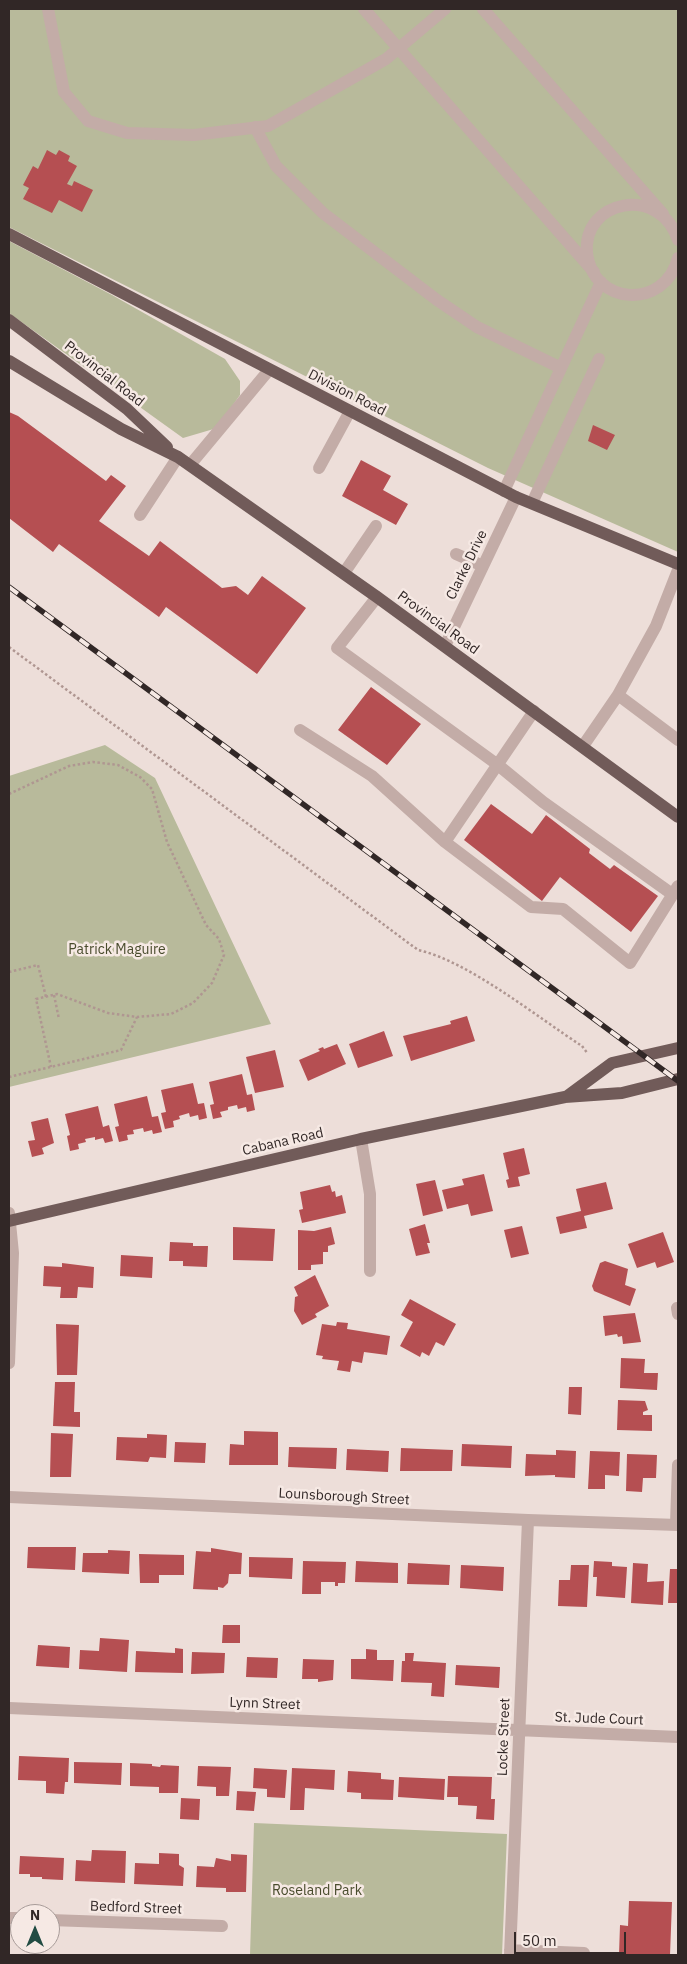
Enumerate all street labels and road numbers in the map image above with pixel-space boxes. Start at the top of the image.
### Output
street label: Provincial Road [61,338,147,410]
street label: Division Road [305,366,389,420]
street label: Clarke Drive [443,527,491,603]
street label: Provincial Road [394,588,482,658]
street label: Cabana Road [241,1125,325,1159]
street label: Lounsborough Street [278,1485,410,1509]
street label: Lynn Street [229,1694,301,1714]
street label: Locke Street [494,1698,514,1776]
street label: St. Jude Court [554,1709,644,1729]
street label: Bedford Street [90,1898,182,1918]

